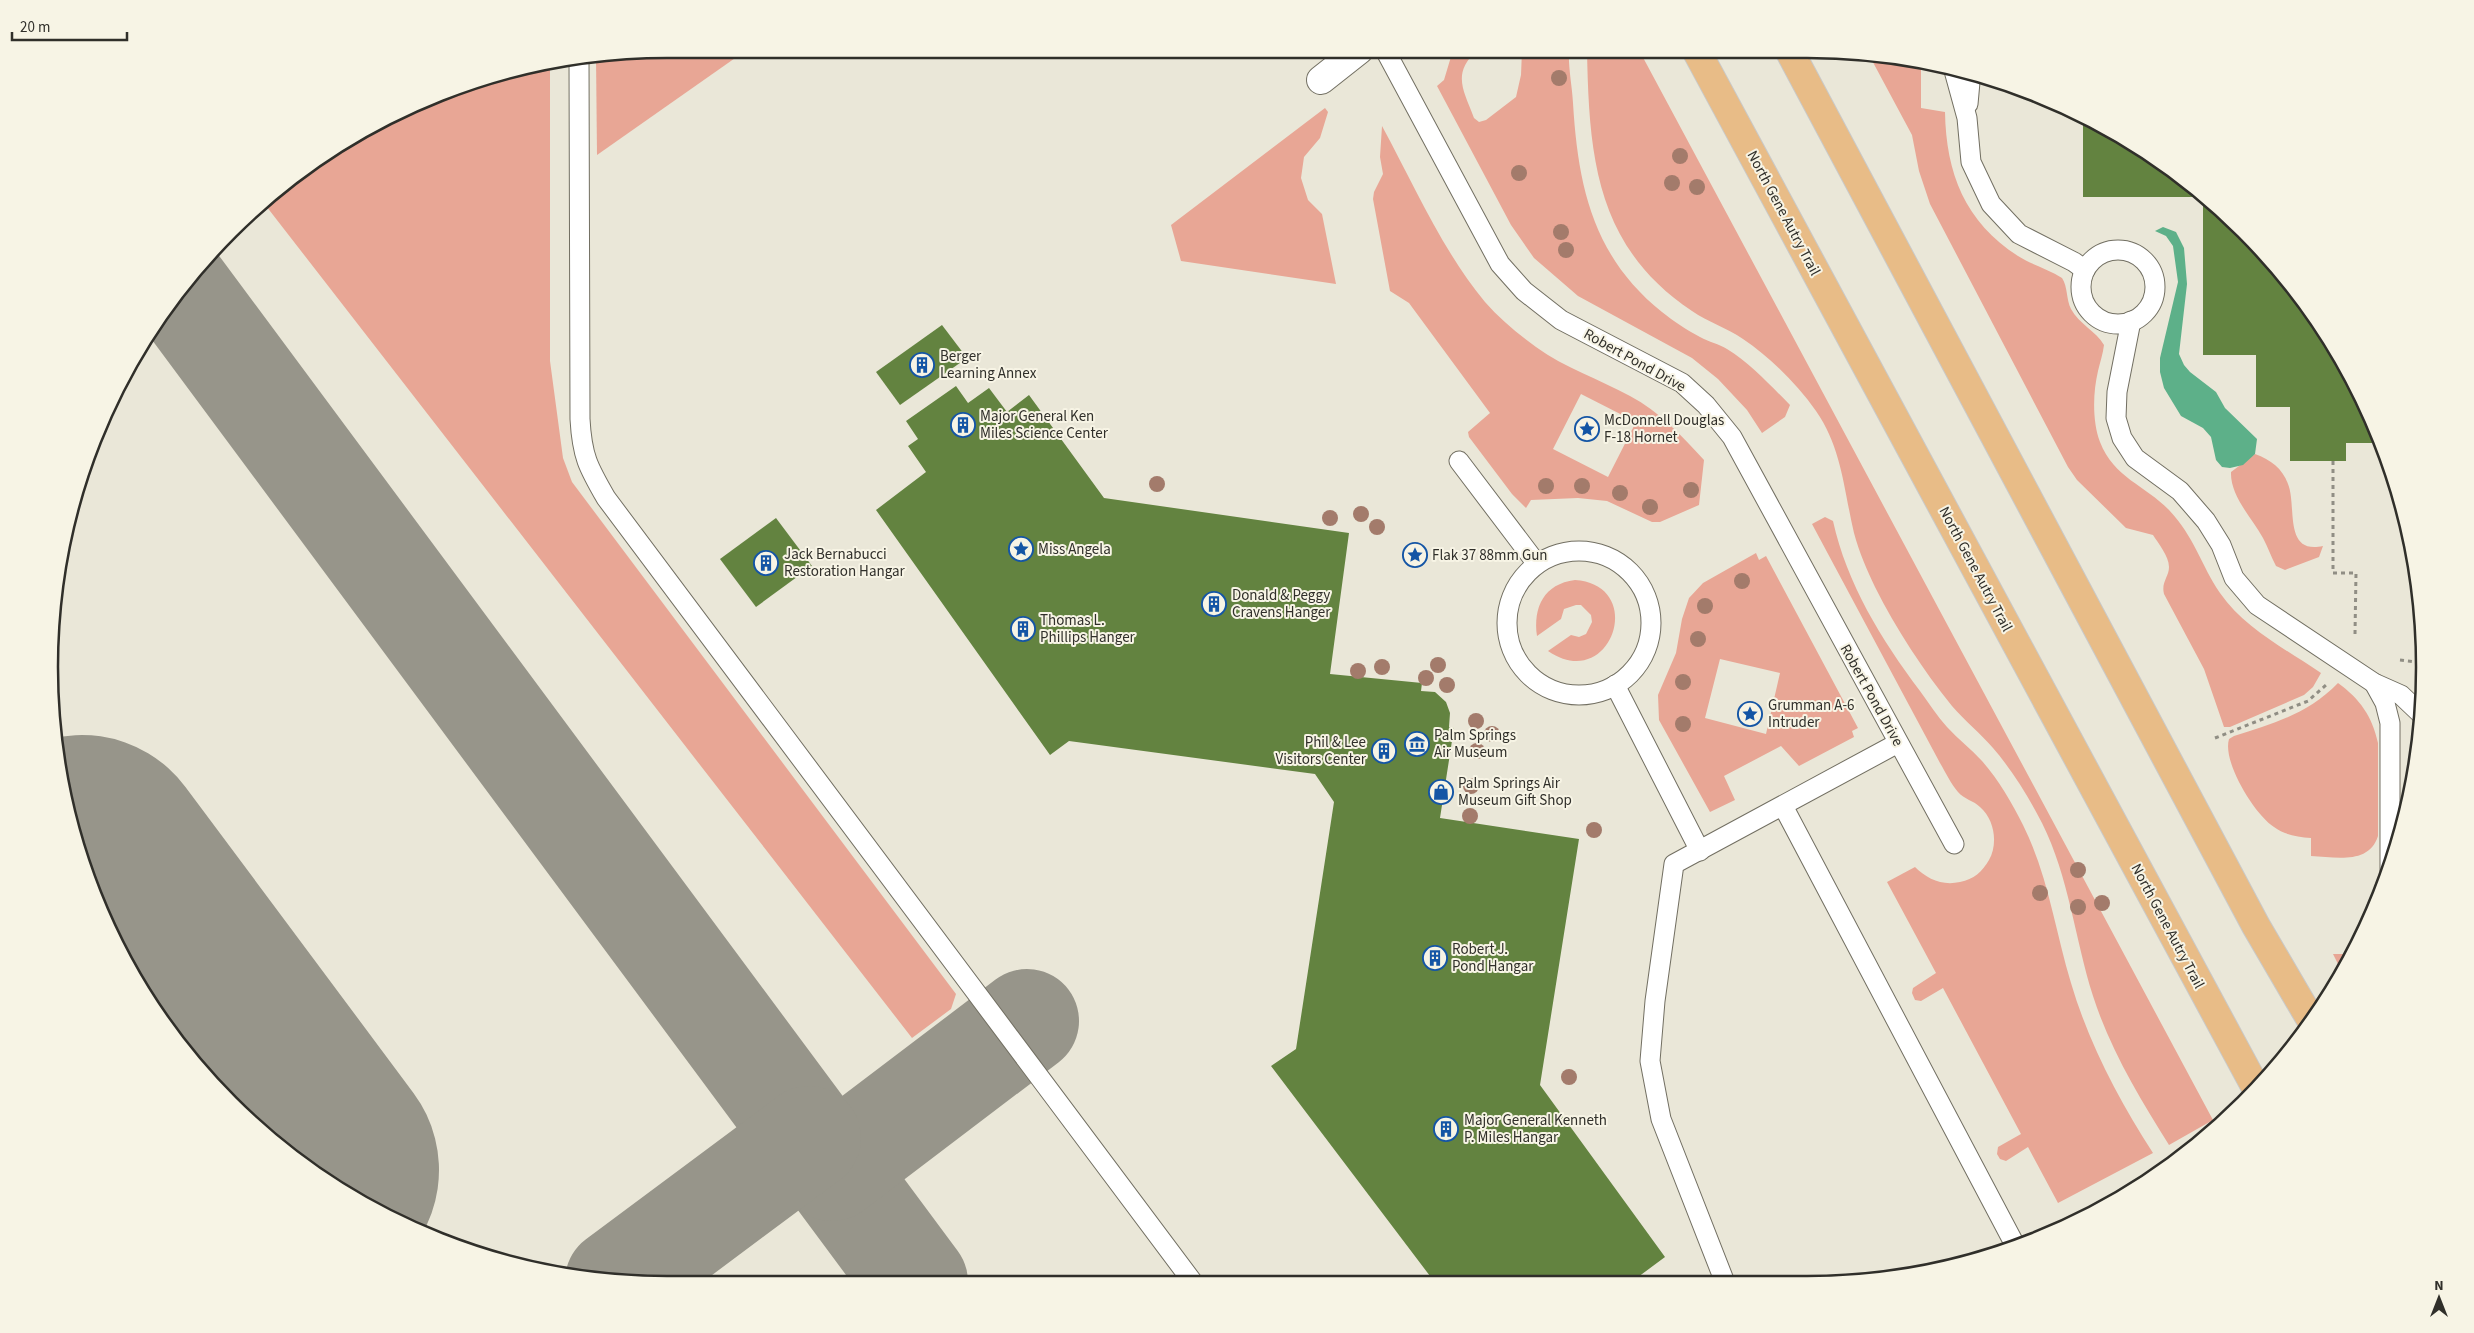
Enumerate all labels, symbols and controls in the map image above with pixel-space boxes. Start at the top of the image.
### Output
scale bar [12,10,128,42]
text: 20 m [20,17,50,38]
street label: North Gene Autry Trail [1742,147,1825,280]
street label: Robert Pond Drive [1580,324,1690,397]
place label: Berger Learning Annex [940,346,1037,384]
building icon: Berger Learning Annex [909,352,935,378]
place label: Major General Ken Miles Science Center [980,406,1109,444]
place label: McDonnell Douglas F-18 Hornet [1604,410,1724,448]
building icon: Major General Ken Miles Science Center [950,412,976,438]
place icon: McDonnell Douglas F-18 Hornet [1574,416,1600,442]
street label: North Gene Autry Trail [1934,503,2017,636]
place icon: Miss Angela [1008,536,1034,562]
place label: Miss Angela [1038,539,1111,560]
place icon: Flak 37 88mm Gun [1402,542,1428,568]
place label: Jack Bernabucci Restoration Hangar [784,544,906,582]
place label: Flak 37 88mm Gun [1432,545,1548,566]
building icon: Jack Bernabucci Restoration Hangar [753,550,779,576]
place label: Donald & Peggy Cravens Hanger [1232,585,1331,623]
building icon: Donald & Peggy Cravens Hanger [1201,591,1227,617]
place label: Thomas L. Phillips Hanger [1040,610,1136,648]
building icon: Thomas L. Phillips Hanger [1010,616,1036,642]
street label: Robert Pond Drive [1835,640,1908,750]
place label: Grumman A-6 Intruder [1768,695,1855,733]
place icon: Grumman A-6 Intruder [1737,701,1763,727]
place label: Palm Springs Air Museum [1434,725,1516,763]
museum icon: Palm Springs Air Museum [1404,731,1430,757]
place label: Phil & Lee Visitors Center [1275,732,1367,770]
building icon: Phil & Lee Visitors Center [1371,738,1397,764]
place label: Palm Springs Air Museum Gift Shop [1458,773,1572,811]
shop icon: Palm Springs Air Museum Gift Shop [1428,779,1454,805]
street label: North Gene Autry Trail [2126,860,2209,993]
place label: Robert J. Pond Hangar [1452,939,1534,977]
building icon: Robert J. Pond Hangar [1422,945,1448,971]
place label: Major General Kenneth P. Miles Hangar [1464,1110,1607,1148]
building icon: Major General Kenneth P. Miles Hangar [1433,1116,1459,1142]
north arrow [2414,1273,2464,1323]
text: N [2434,1276,2444,1296]

